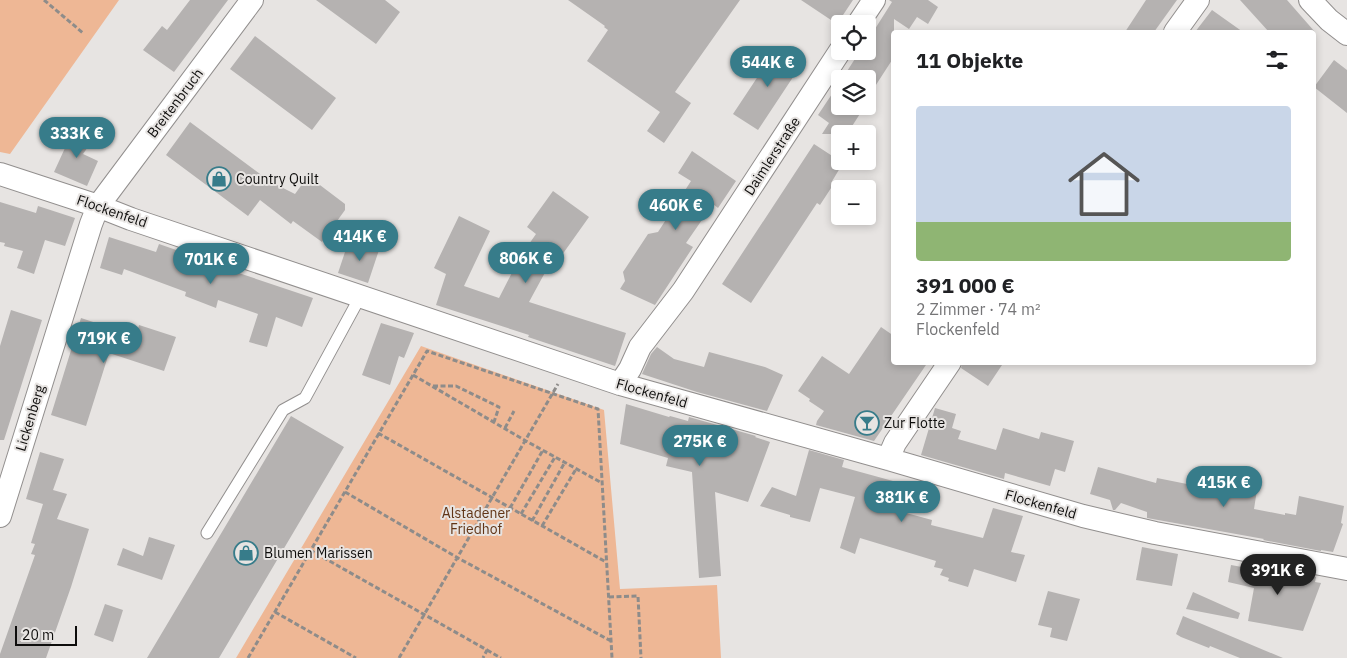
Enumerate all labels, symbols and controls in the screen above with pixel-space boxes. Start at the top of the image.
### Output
map controls [831,15,876,225]
button: locate [831,15,876,60]
pin: 544K € [727,46,809,88]
text: 11 Objekte [916,46,1023,74]
icon: filters [1263,46,1291,74]
text: 544K € [741,52,795,72]
street label: Breitenbruch [143,65,207,141]
button: layers [831,70,876,115]
street label: Daimlerstraße [740,113,804,199]
pin: 333K € [36,116,118,159]
text: 333K € [50,123,104,143]
button: + [831,125,876,170]
icon: home [1059,139,1149,229]
shop icon: Country Quilt [206,166,232,192]
place label: Country Quilt [236,170,319,188]
button: − [831,180,876,225]
pin: 460K € [635,188,717,231]
street label: Flockenfeld [74,191,150,231]
text: 460K € [649,195,703,215]
pin: 414K € [319,220,401,262]
text: 414K € [333,226,387,246]
pin: 701K € [170,242,252,285]
pin: 806K € [485,242,567,284]
text: 806K € [499,248,553,268]
text: 701K € [184,249,238,269]
text: 391 000 € [916,271,1015,299]
text: 2 Zimmer · 74 m² [916,299,1041,319]
text: Flockenfeld [916,319,1000,339]
pin: 719K € [63,322,145,364]
text: 719K € [77,328,131,348]
street label: Flockenfeld [614,374,690,412]
street label: Lickenberg [11,382,49,453]
bar icon: Zur Flotte [854,410,880,436]
place label: Zur Flotte [884,414,946,432]
pin: 275K € [659,424,741,467]
text: 275K € [673,431,727,451]
pin: 415K € [1183,466,1265,508]
text: 415K € [1197,472,1251,492]
pin: 381K € [861,480,943,523]
street label: Flockenfeld [1003,485,1079,523]
text: 381K € [875,487,929,507]
park label: Alstadener Friedhof [442,504,510,538]
shop icon: Blumen Marissen [233,540,259,566]
place label: Blumen Marissen [264,544,373,562]
pin: 391K € [1237,554,1319,596]
text: 391K € [1251,560,1305,580]
scale bar [15,623,78,646]
text: 20 m [22,626,54,644]

